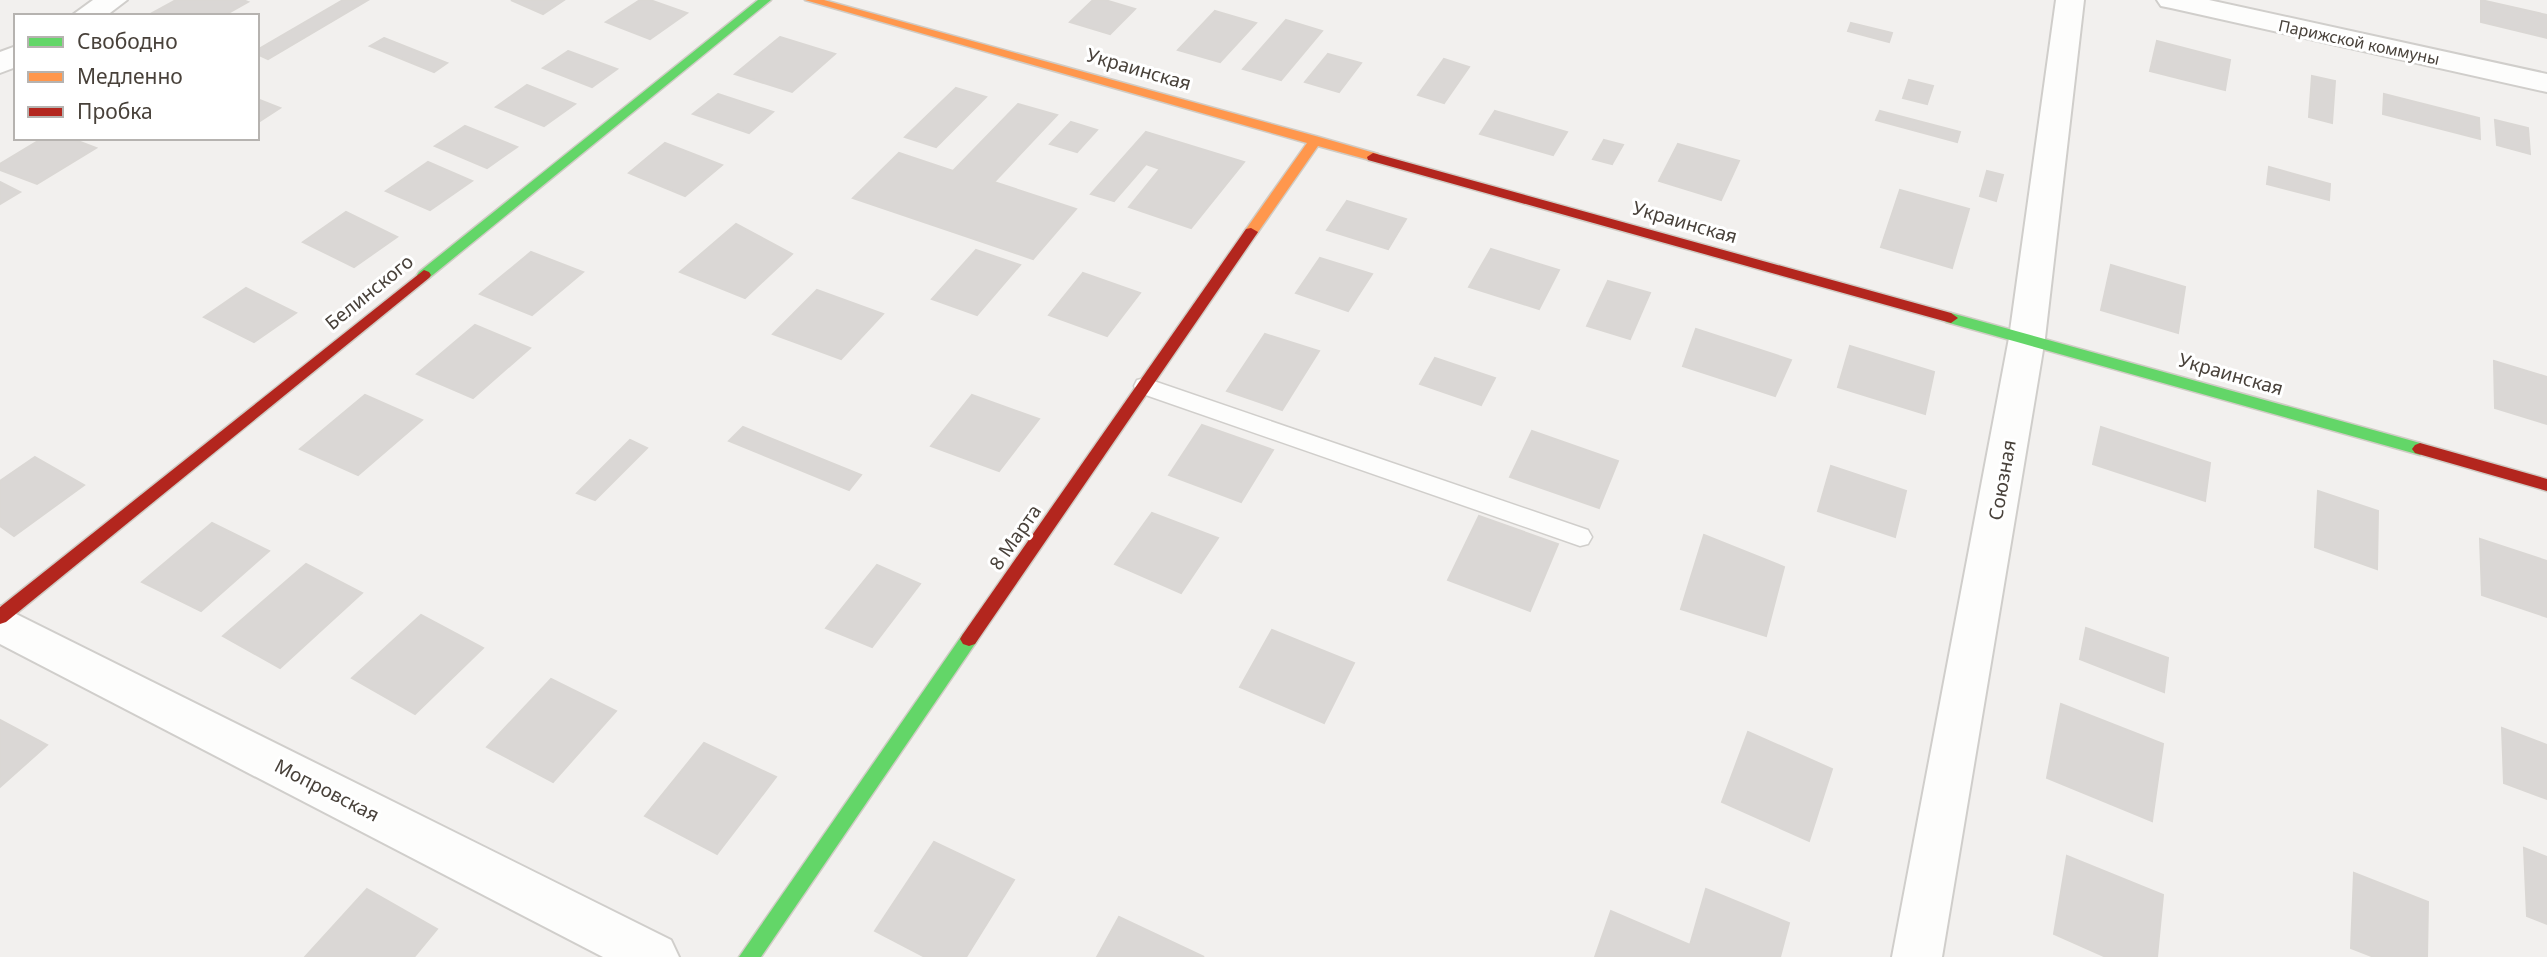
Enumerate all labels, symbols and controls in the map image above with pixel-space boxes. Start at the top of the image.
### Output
legend [14,14,259,140]
street label: Парижской коммуны [2276,14,2442,70]
text: Свободно [77,27,178,55]
street label: Украинская [1084,42,1194,96]
text: Медленно [77,62,183,90]
text: Пробка [77,97,153,125]
street label: Украинская [1630,195,1740,249]
street label: Белинского [319,248,419,336]
street label: Украинская [2176,347,2286,401]
street label: Союзная [1982,438,2022,522]
street label: 8 Марта [983,499,1047,575]
street label: Мопровская [270,752,384,828]

